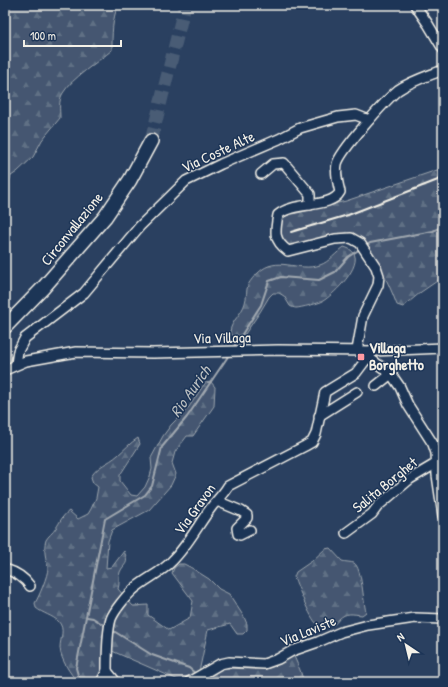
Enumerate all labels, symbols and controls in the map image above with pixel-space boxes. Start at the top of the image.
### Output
scale bar [24,22,121,48]
text: 100 m [30,27,56,44]
street label: Via Coste Alte [178,125,258,178]
street label: Circonvallazione [36,188,108,270]
street label: Via Villaga [193,326,251,349]
place label: Villaga Borghetto [369,337,424,376]
marker: Villaga Borghetto [356,352,366,362]
water label: Rio Aurich [164,360,216,421]
street label: Salita Borghet [348,451,422,517]
street label: Via Gravon [169,479,220,539]
street label: Via Laviste [277,610,339,651]
north arrow [386,625,426,665]
text: N [394,629,407,644]

